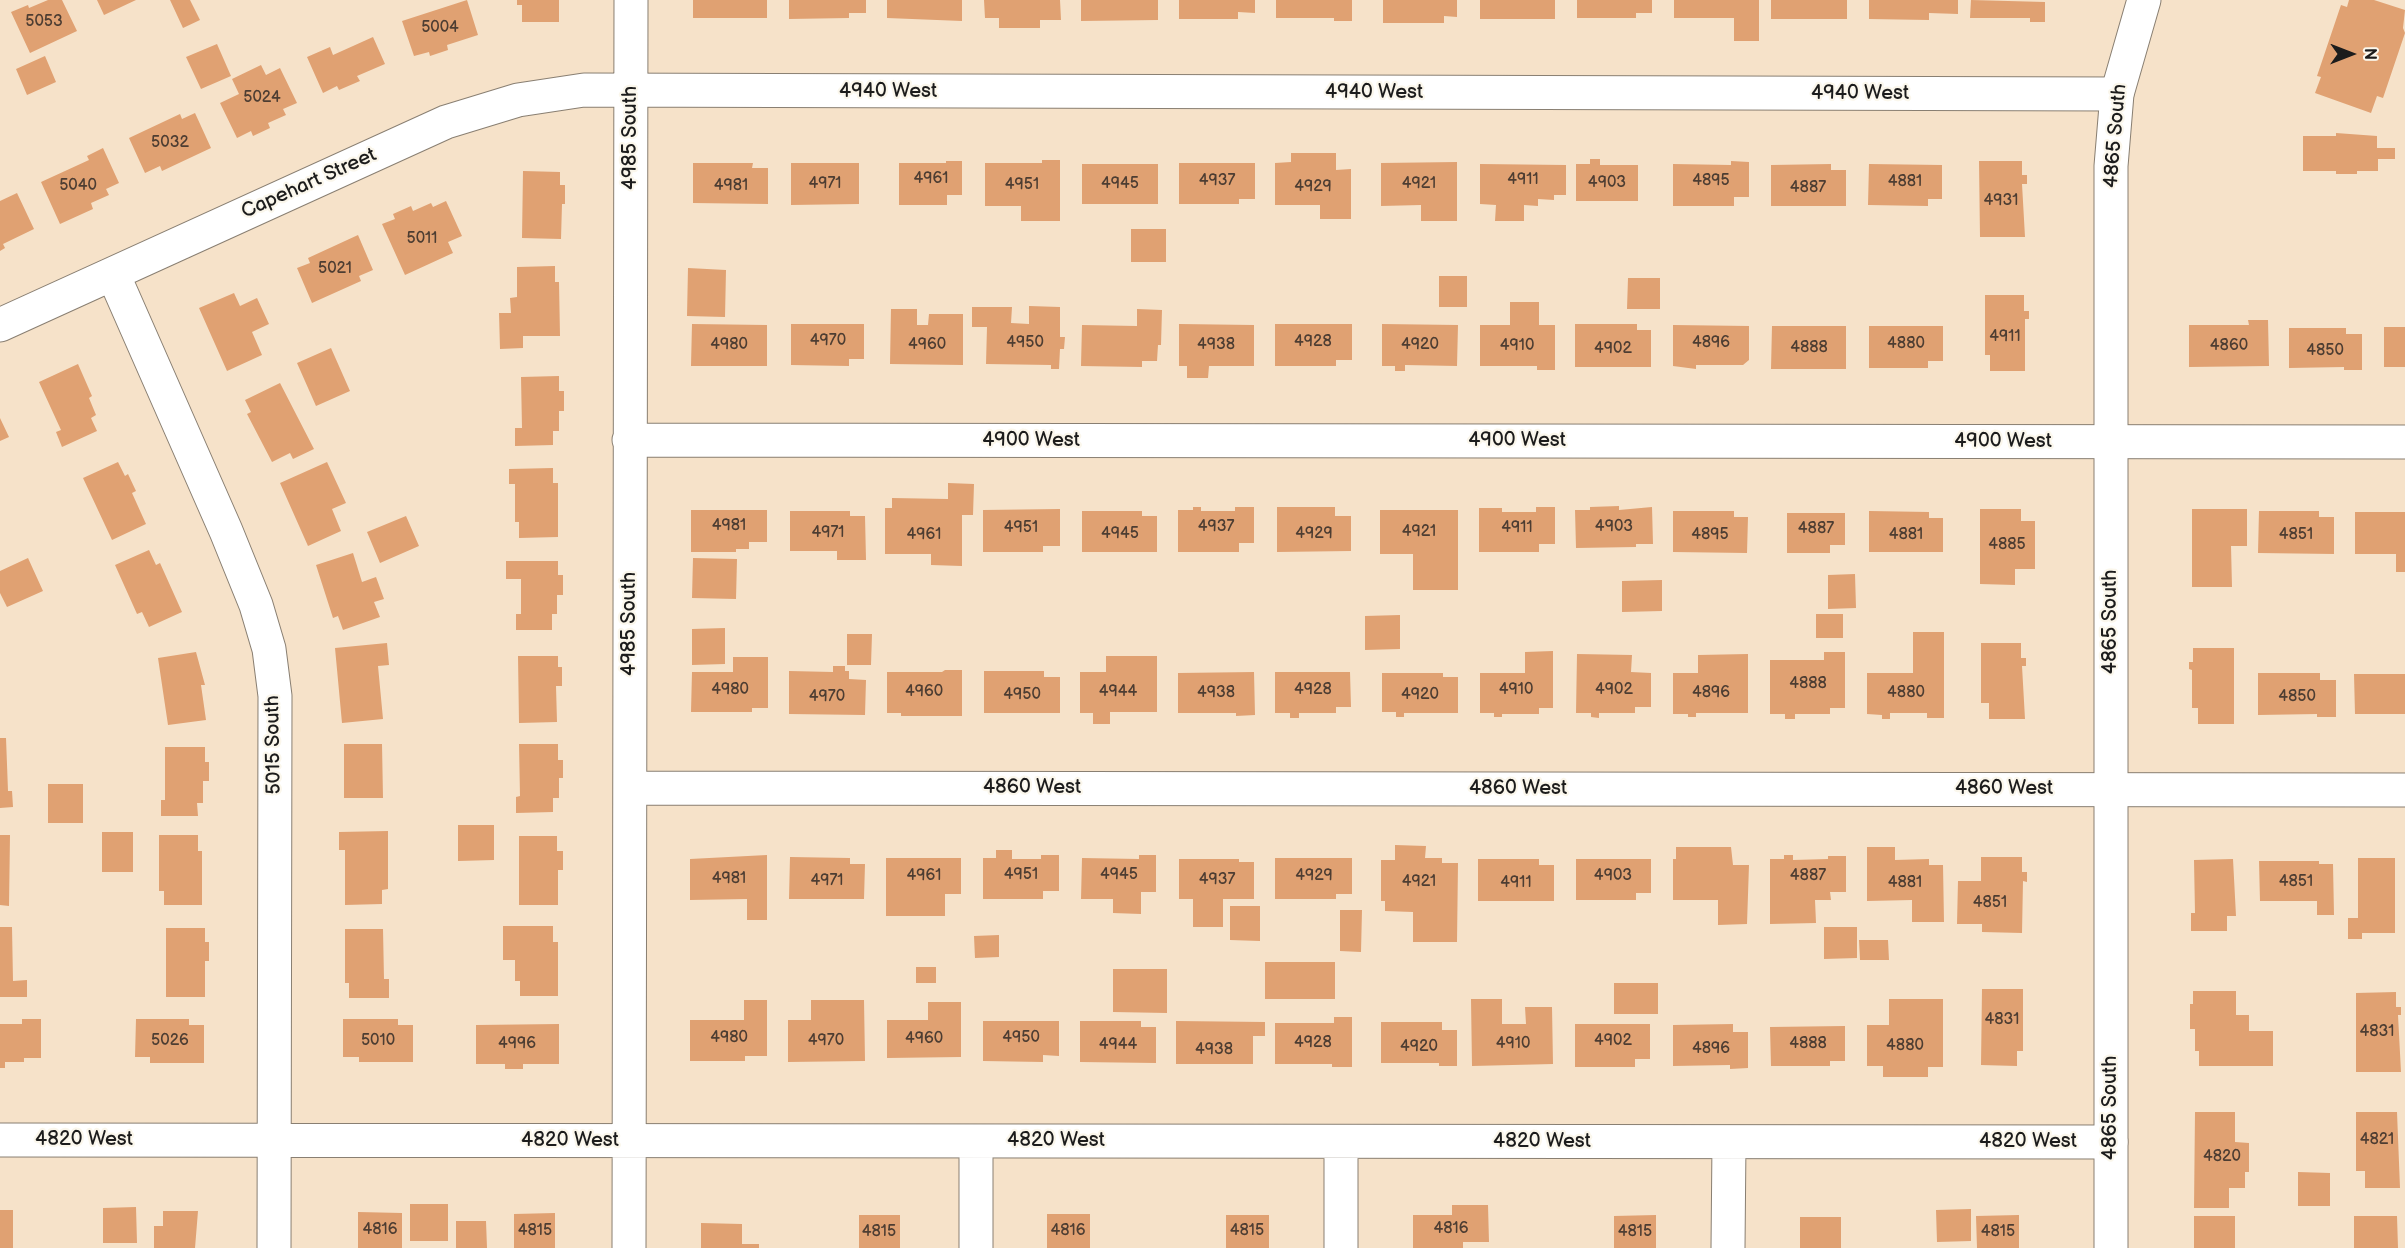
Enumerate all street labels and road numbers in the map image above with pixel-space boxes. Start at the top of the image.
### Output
street label: 4940 West [839,80,937,104]
street label: 4940 West [1325,81,1423,105]
street label: 4940 West [1811,82,1909,106]
street label: 4865 South [2099,83,2133,189]
street label: 4985 South [619,86,643,190]
street label: Capehart Street [238,143,380,225]
street label: 4900 West [982,429,1080,453]
street label: 4900 West [1468,429,1566,453]
street label: 4900 West [1954,430,2052,454]
street label: 4865 South [2099,570,2123,674]
street label: 4985 South [618,572,642,676]
street label: 5015 South [261,695,287,795]
street label: 4860 West [983,776,1081,800]
street label: 4860 West [1469,777,1567,801]
street label: 4860 West [1955,777,2053,801]
street label: 4865 South [2099,1056,2123,1160]
street label: 4820 West [35,1128,133,1152]
street label: 4820 West [521,1129,619,1153]
street label: 4820 West [1007,1129,1105,1153]
street label: 4820 West [1493,1130,1591,1154]
street label: 4820 West [1979,1130,2077,1154]

